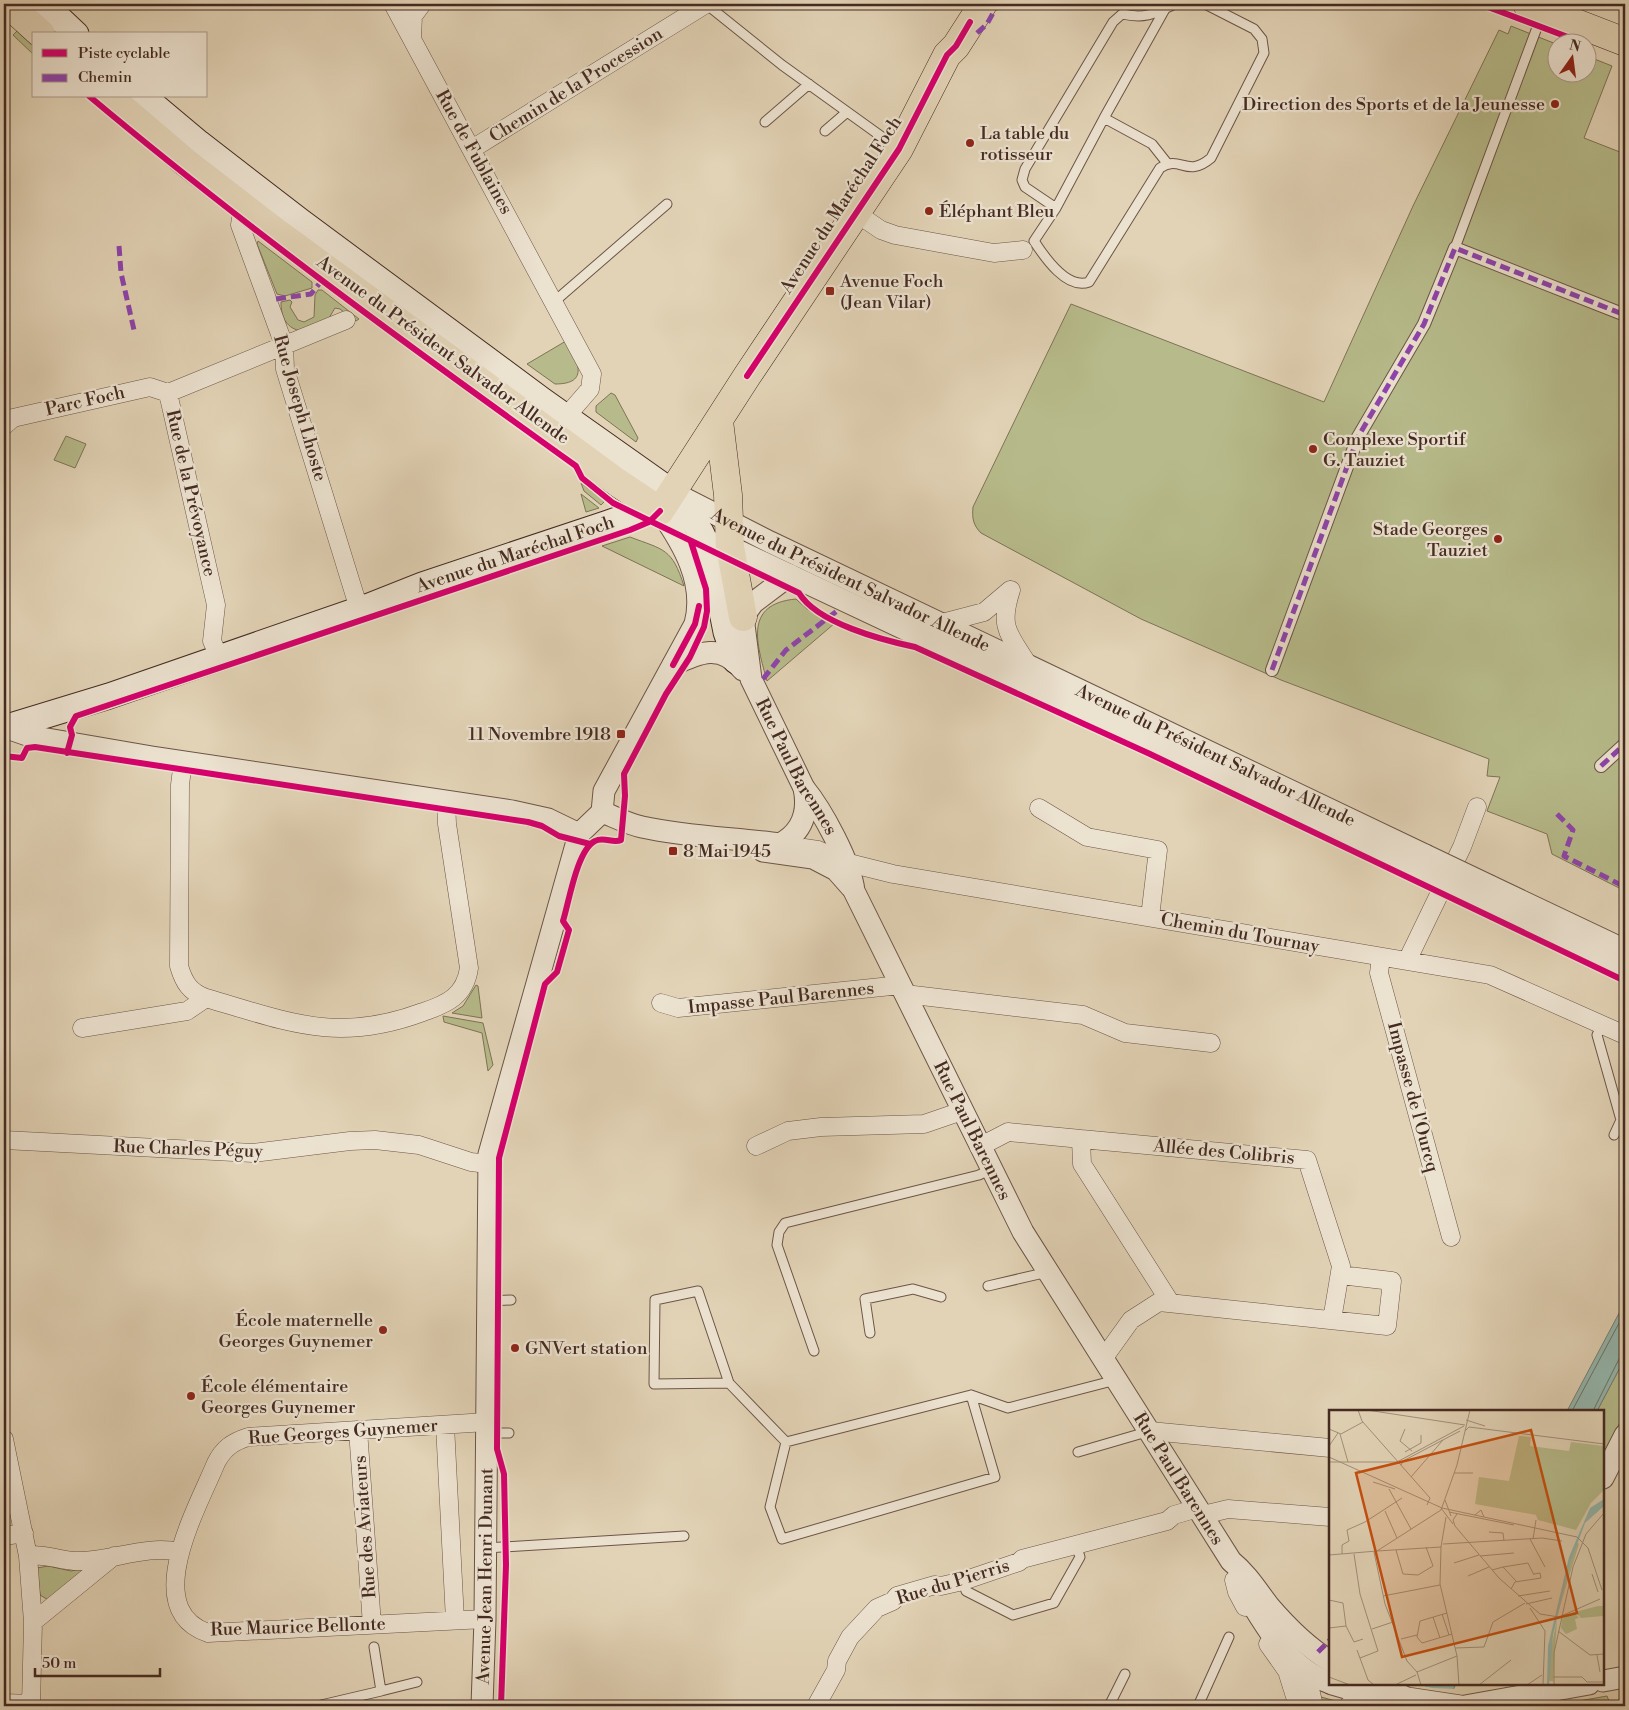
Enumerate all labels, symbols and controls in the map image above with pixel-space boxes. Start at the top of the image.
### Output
street label: Chemin de la Procession [485,22,667,148]
legend [32,32,208,98]
north arrow [1546,32,1596,82]
text: N [1567,36,1582,56]
text: Piste cyclable [78,44,170,63]
text: Chemin [78,68,132,87]
street label: Rue de Fublaines [430,86,518,218]
place label: Direction des Sports et de la Jeunesse [1242,93,1545,116]
marker: Direction des Sports et de la Jeunesse [1549,98,1561,110]
street label: Avenue du Maréchal Foch [774,112,907,299]
place label: La table du rotisseur [980,122,1070,166]
marker: La table du rotisseur [964,137,976,149]
place label: Éléphant Bleu [939,200,1055,223]
marker: Éléphant Bleu [923,205,935,217]
street label: Avenue du Président Salvador Allende [311,250,574,450]
place label: Avenue Foch (Jean Vilar) [839,270,944,314]
marker: Avenue Foch (Jean Vilar) [824,285,836,297]
street label: Rue Joseph Lhoste [268,332,332,484]
street label: Parc Foch [43,381,127,421]
street label: Rue de la Prévoyance [161,407,221,579]
place label: Complexe Sportif G. Tauziet [1323,428,1467,472]
marker: Complexe Sportif G. Tauziet [1307,443,1319,455]
street label: Avenue du Président Salvador Allende [706,502,994,657]
street label: Avenue du Maréchal Foch [412,510,617,598]
place label: Stade Georges Tauziet [1373,518,1489,562]
marker: Stade Georges Tauziet [1492,533,1504,545]
street label: Avenue du Président Salvador Allende [1071,678,1359,832]
street label: Rue Paul Barennes [751,694,843,839]
place label: 11 Novembre 1918 [468,723,611,746]
marker: 11 Novembre 1918 [615,728,627,740]
place label: 8 Mai 1945 [683,840,771,863]
marker: 8 Mai 1945 [667,845,679,857]
street label: Chemin du Tournay [1159,908,1321,958]
street label: Impasse Paul Barennes [687,977,875,1019]
street label: Impasse de l'Ourcq [1382,1019,1444,1175]
street label: Rue Paul Barennes [929,1057,1017,1204]
street label: Allée des Colibris [1151,1134,1296,1170]
street label: Rue Charles Péguy [113,1135,263,1163]
place label: École maternelle Georges Guynemer [218,1309,373,1353]
marker: École maternelle Georges Guynemer [377,1324,389,1336]
place label: GNVert station [525,1337,648,1360]
marker: GNVert station [509,1342,521,1354]
place label: École élémentaire Georges Guynemer [201,1375,356,1419]
marker: École élémentaire Georges Guynemer [185,1390,197,1402]
street label: Rue Paul Barennes [1128,1408,1229,1549]
inset map [1329,1410,1604,1685]
street label: Rue Georges Guynemer [247,1414,439,1450]
street label: Rue des Aviateurs [349,1455,381,1599]
street label: Avenue Jean Henri Dunant [471,1467,498,1686]
street label: Rue du Pierris [894,1554,1012,1610]
street label: Rue Maurice Bellonte [210,1612,386,1642]
scale bar [35,1645,160,1677]
text: 50 m [42,1654,76,1673]

